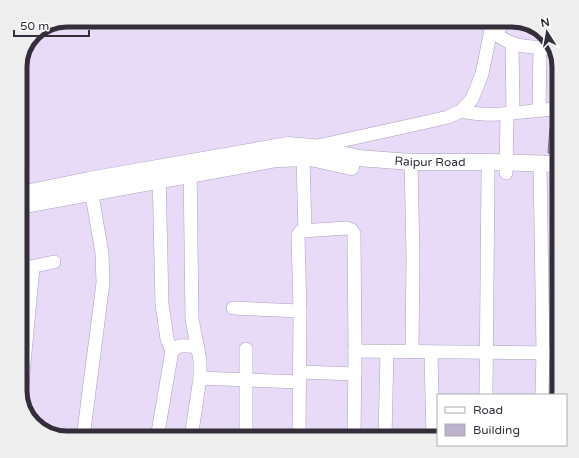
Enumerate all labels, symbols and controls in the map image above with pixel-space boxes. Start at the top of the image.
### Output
scale bar [14,12,89,38]
north arrow [527,12,567,52]
text: N [540,15,551,30]
text: 50 m [20,19,49,33]
street label: Raipur Road [394,154,466,169]
legend [437,394,567,446]
text: Road [473,403,503,417]
text: Building [473,423,520,437]

